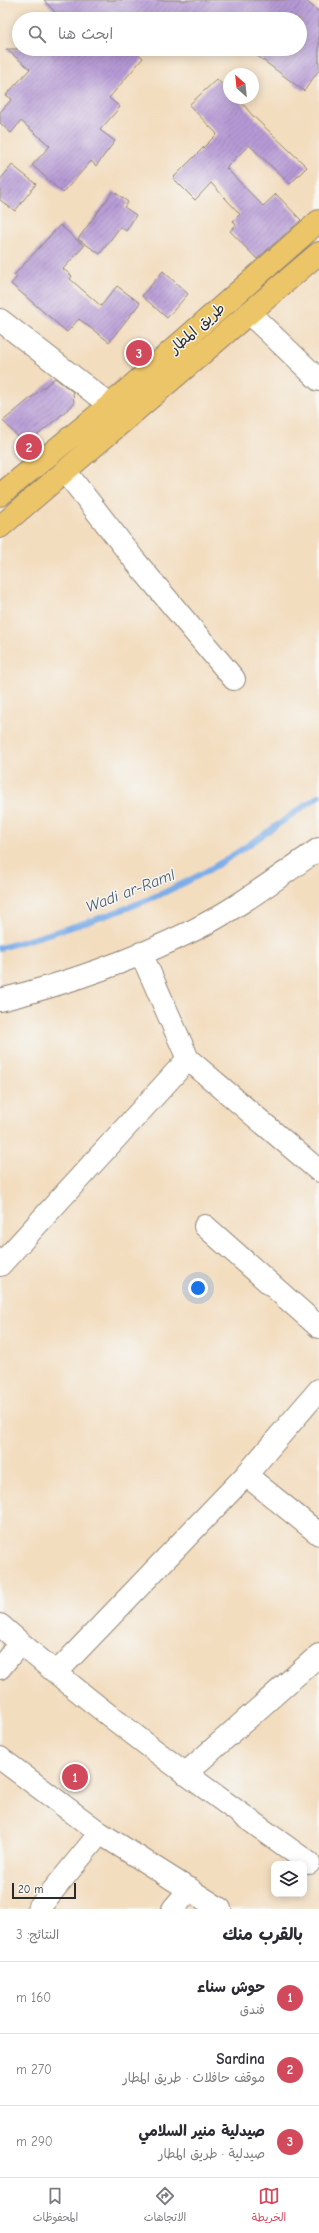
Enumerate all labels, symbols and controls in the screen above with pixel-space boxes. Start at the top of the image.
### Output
search box [12,12,307,56]
icon: search [26,23,48,45]
text: ابحث هنا [58,25,113,43]
north arrow [223,68,259,104]
street label: طريق المطار [165,299,229,358]
pin: 3 [126,338,152,368]
pin: 2 [16,432,42,462]
water label: Wadi ar-Raml [83,866,178,916]
your location [188,1278,208,1298]
pin: 1 [62,1762,88,1792]
map controls [271,1861,307,1897]
button: layers [271,1861,307,1897]
scale bar [12,1881,76,1900]
text: 20 m [18,1883,43,1896]
text: بالقرب منك [222,1925,303,1944]
text: النتائج: 3 [16,1927,59,1942]
text: حوش سناء [197,1978,265,1996]
text: 160 m [16,1990,51,2005]
text: 1 [287,1990,293,2005]
text: فندق [240,2002,265,2017]
text: Sardina [216,2050,265,2068]
text: 270 m [16,2062,52,2077]
text: 2 [287,2062,293,2077]
text: موقف حافلات · طريق المطار [123,2070,265,2085]
text: صيدلية منير السلامي [138,2122,265,2140]
text: 290 m [16,2134,53,2149]
text: 3 [287,2134,293,2149]
text: صيدلية · طريق المطار [159,2146,265,2161]
tab: المحفوظات [33,2185,78,2227]
tab: الاتجاهات [144,2185,186,2227]
tab: الخريطة [252,2185,286,2227]

